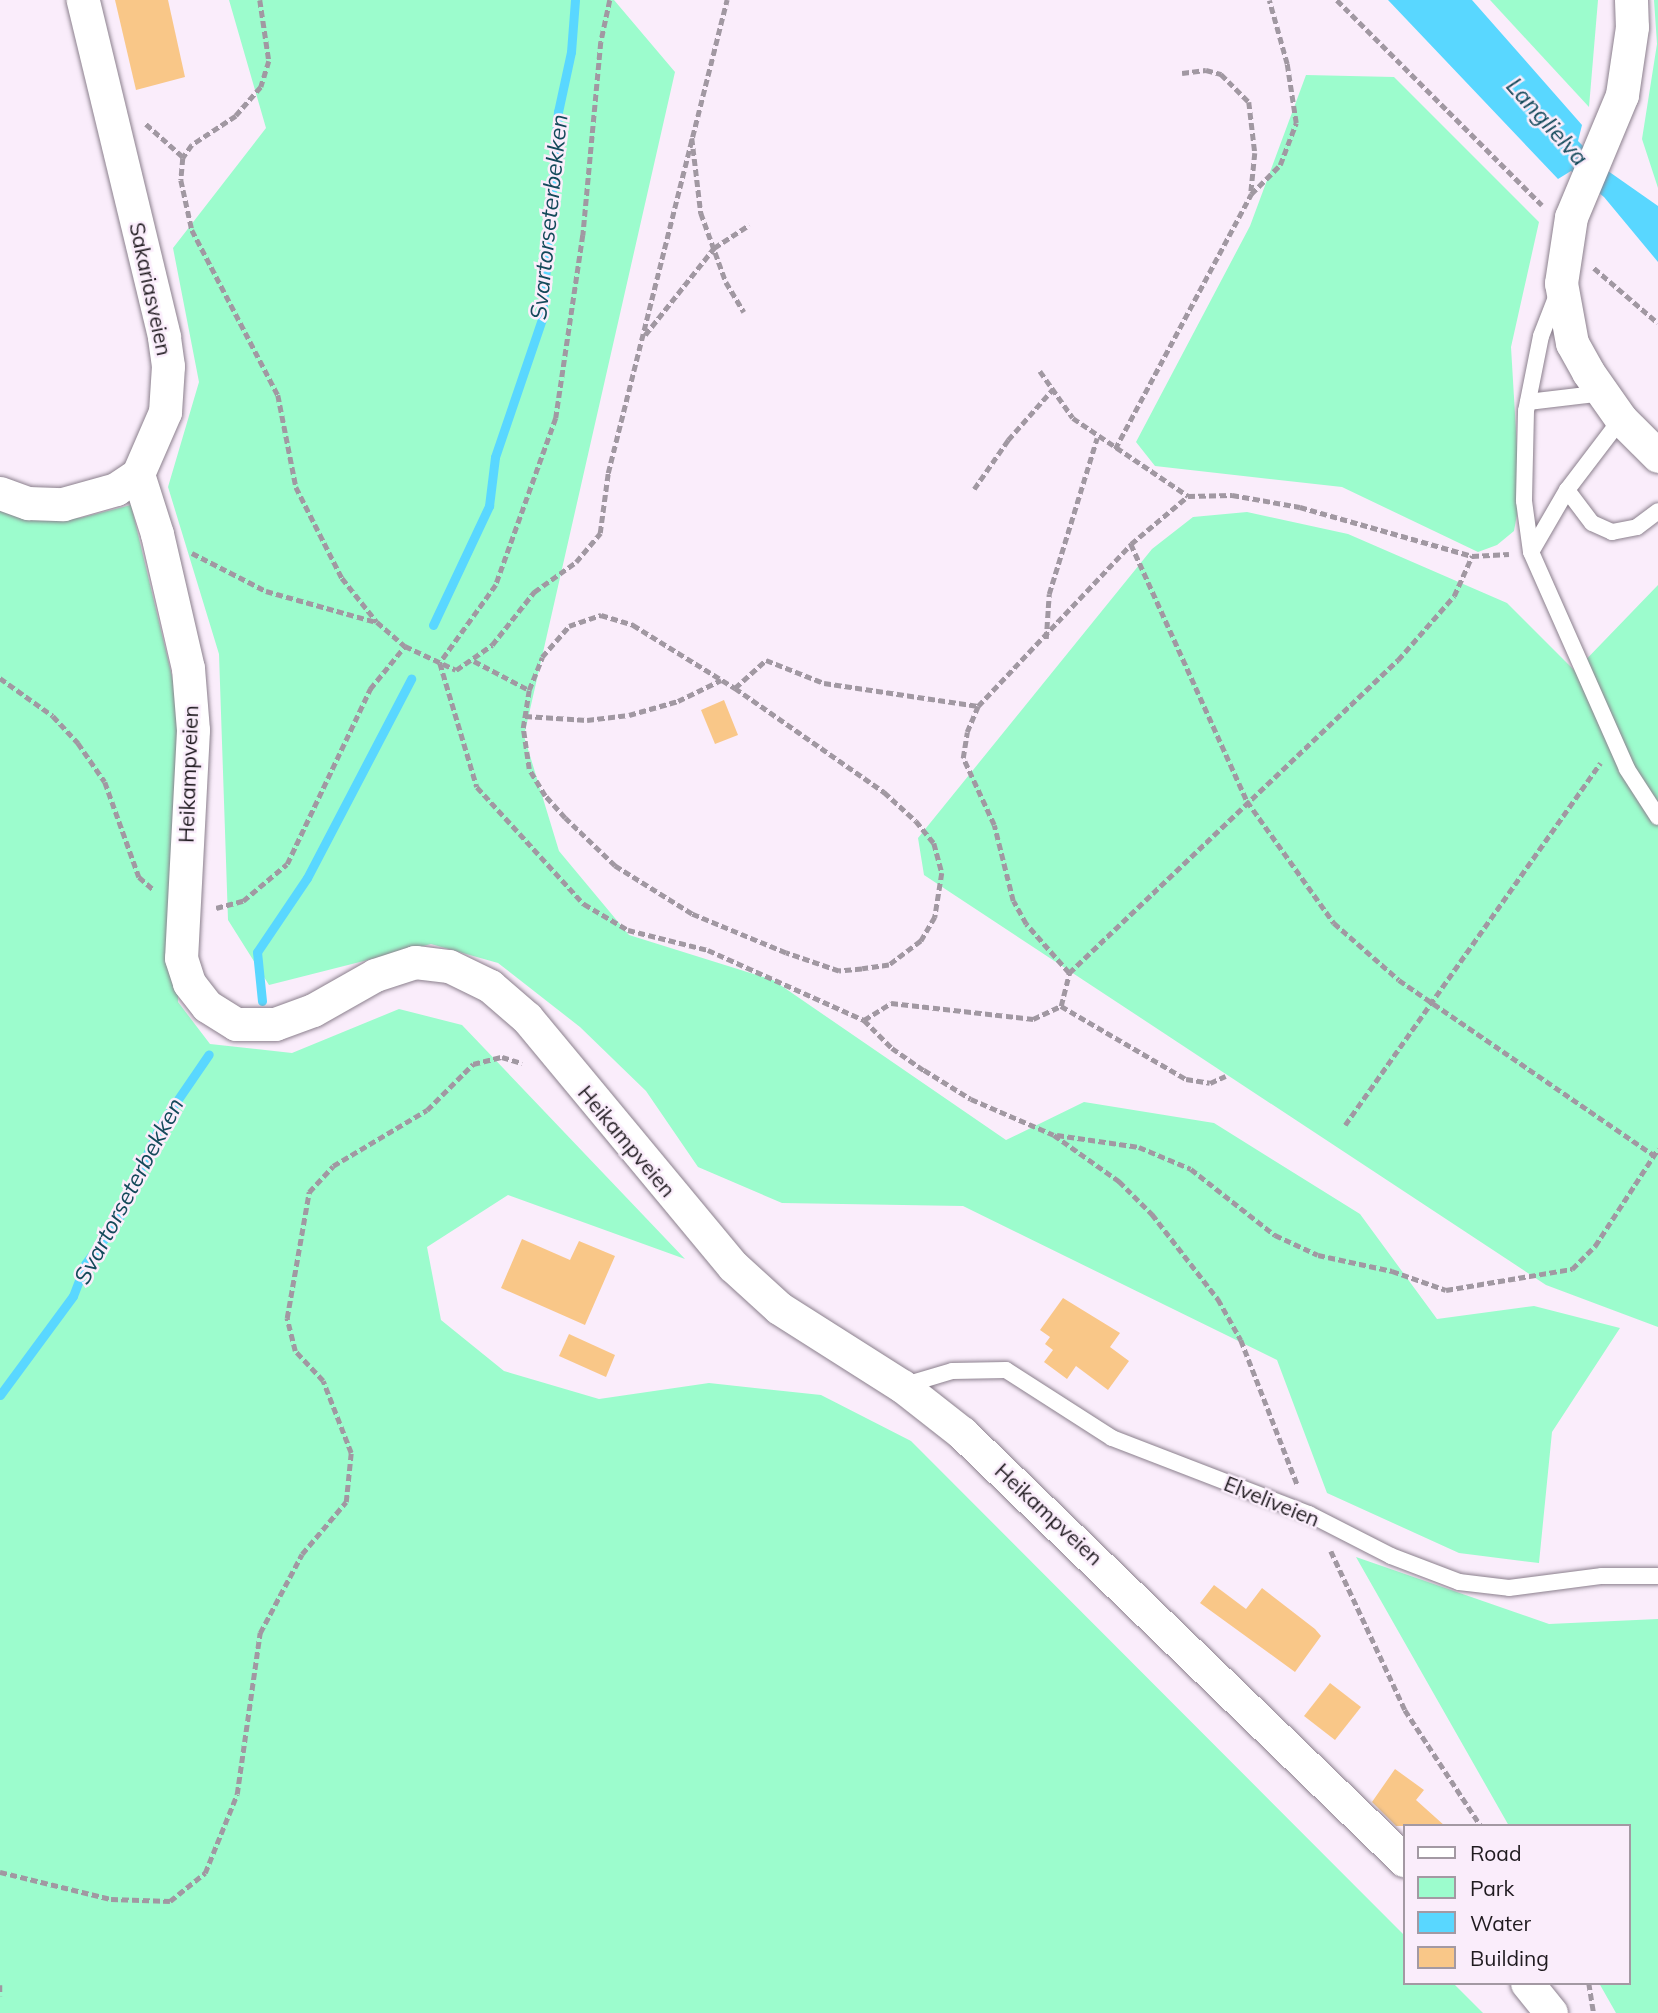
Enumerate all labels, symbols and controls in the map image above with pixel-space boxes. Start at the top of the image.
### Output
water label: Langlielva [1500,72,1594,172]
water label: Svartorseterbekken [524,113,574,321]
street label: Sakariasveien [125,220,177,358]
street label: Heikampveien [173,705,203,843]
street label: Heikampveien [573,1080,681,1202]
water label: Svartorseterbekken [68,1093,190,1289]
street label: Heikampveien [990,1458,1108,1570]
street label: Elveliveien [1220,1470,1324,1532]
legend [1402,1824,1630,1985]
text: Road [1470,1840,1521,1866]
text: Park [1470,1875,1514,1901]
text: Water [1470,1910,1531,1936]
text: Building [1470,1945,1549,1971]

